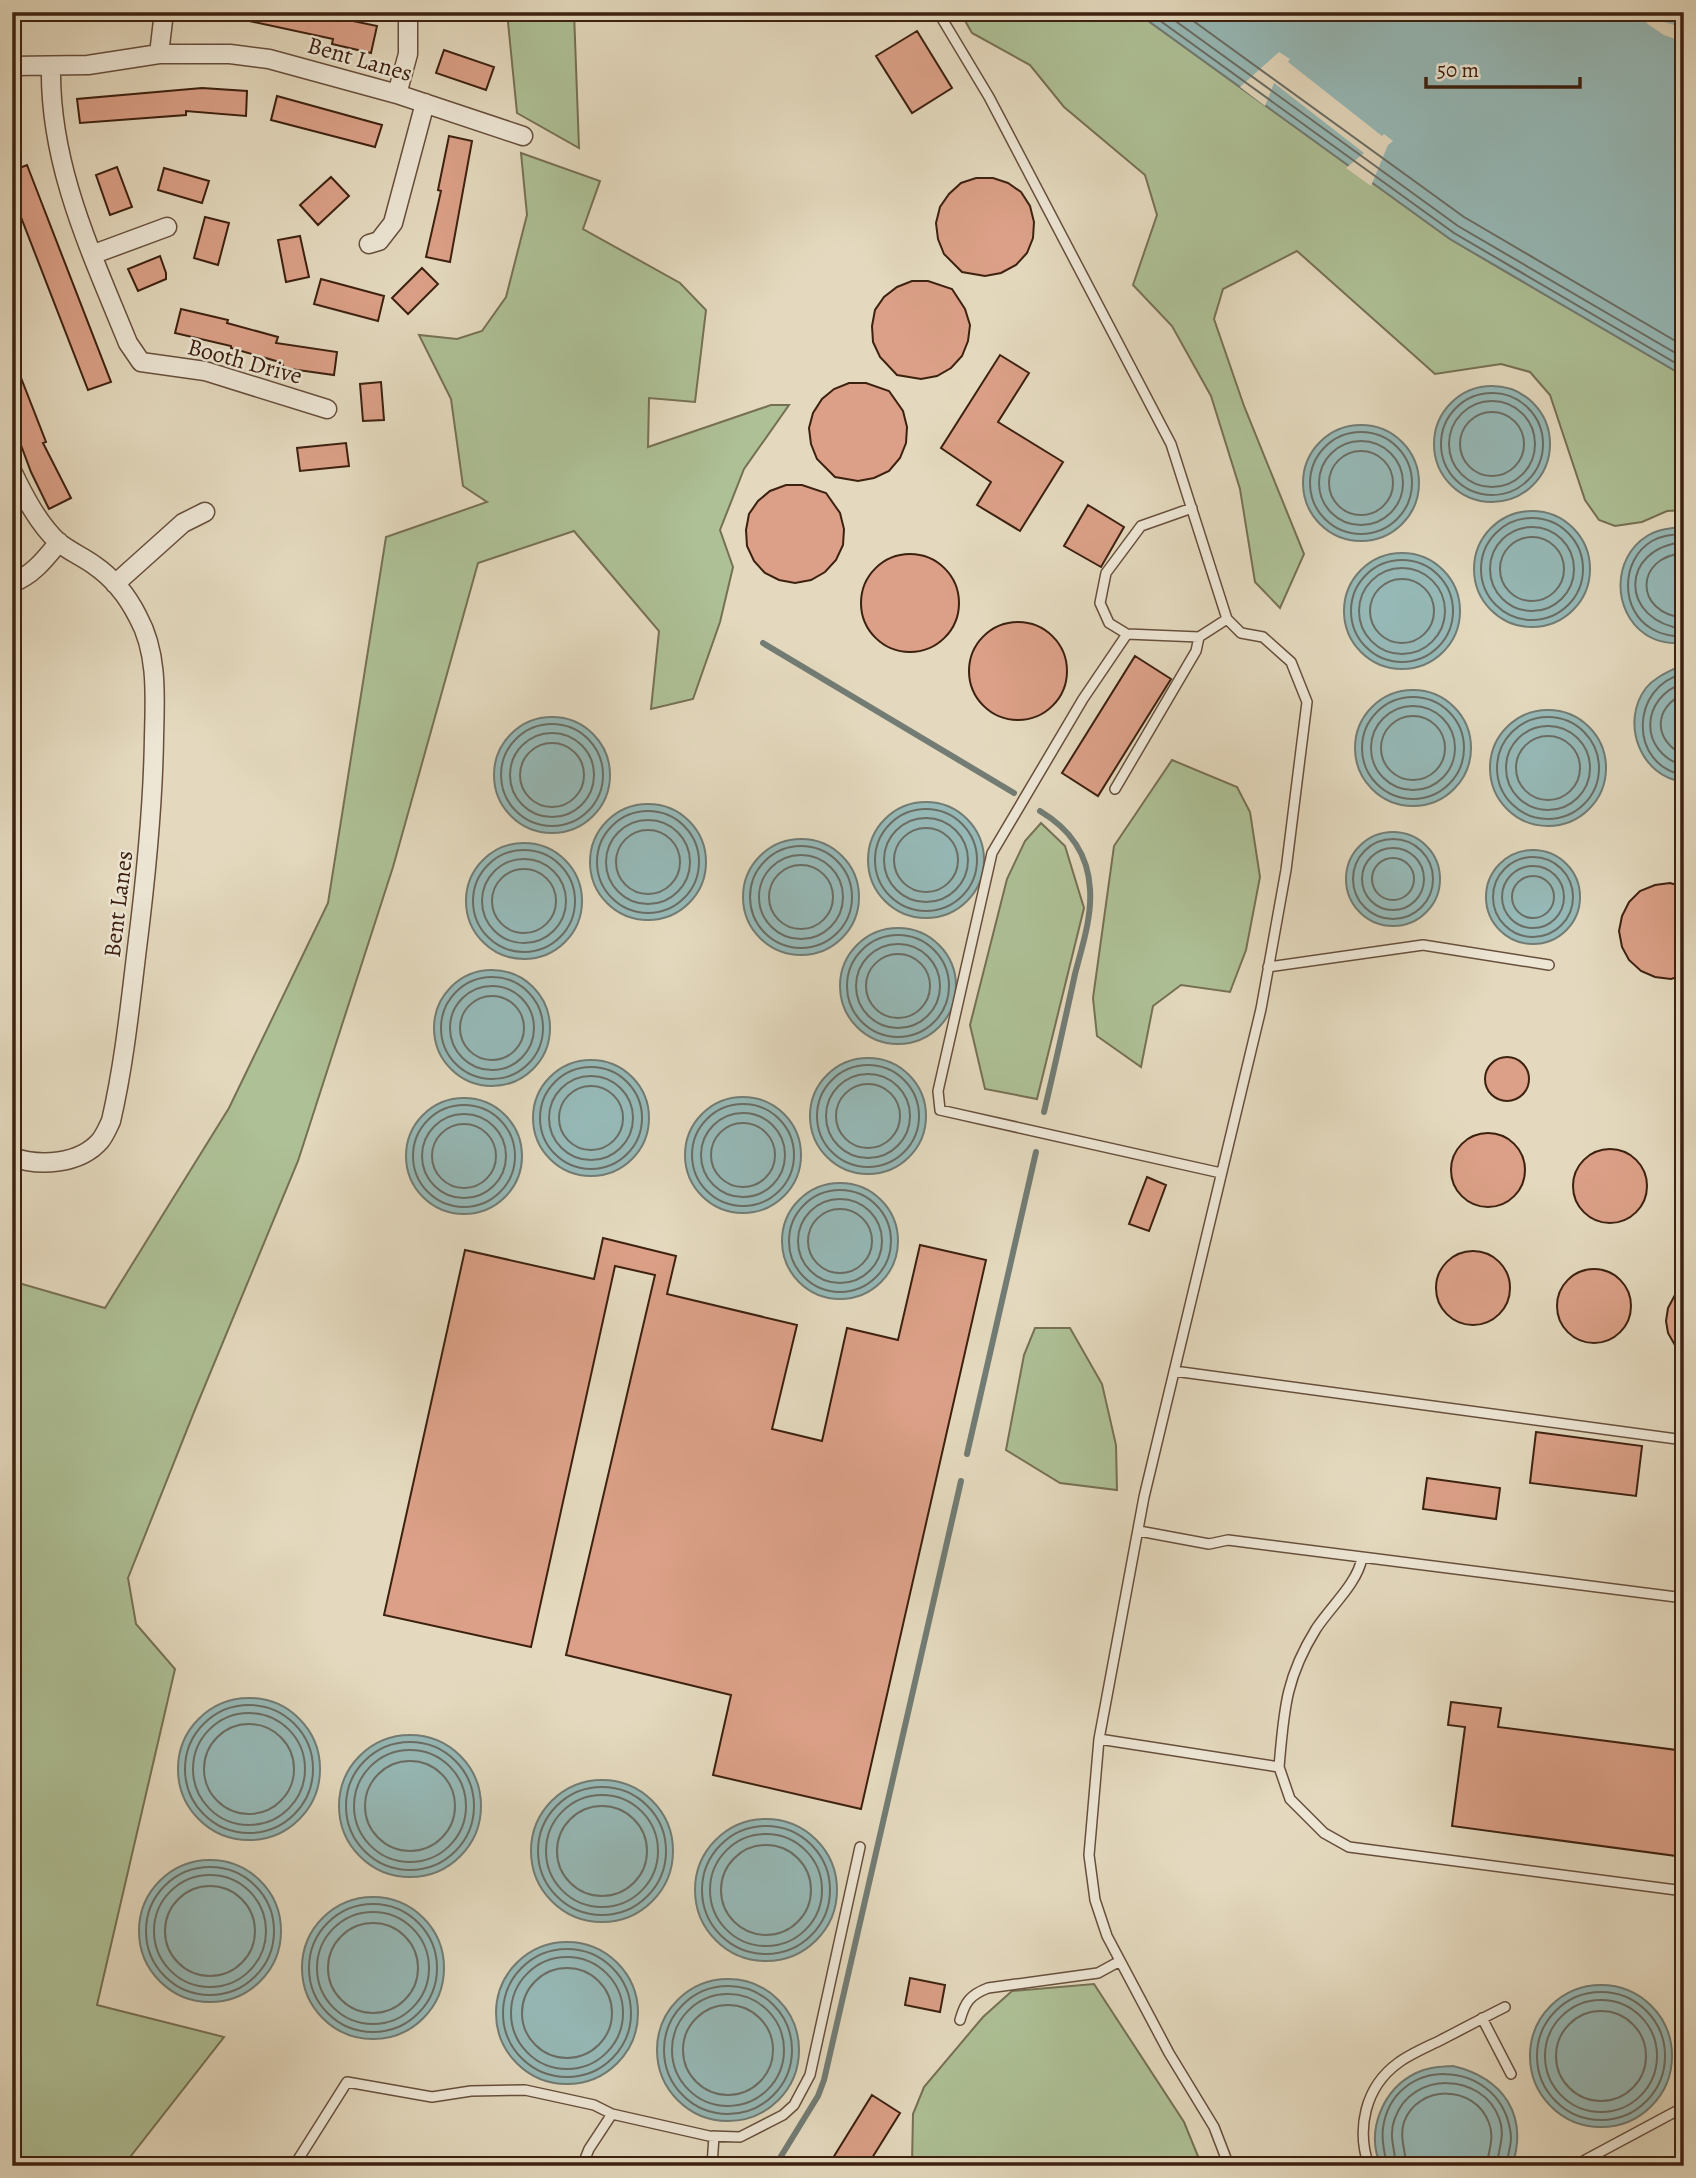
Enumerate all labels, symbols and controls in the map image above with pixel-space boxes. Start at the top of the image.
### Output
street label: Bent Lanes [304,29,416,89]
scale bar [1426,46,1580,90]
text: 50 m [1437,56,1479,84]
street label: Booth Drive [184,330,306,392]
street label: Bent Lanes [96,849,140,959]

